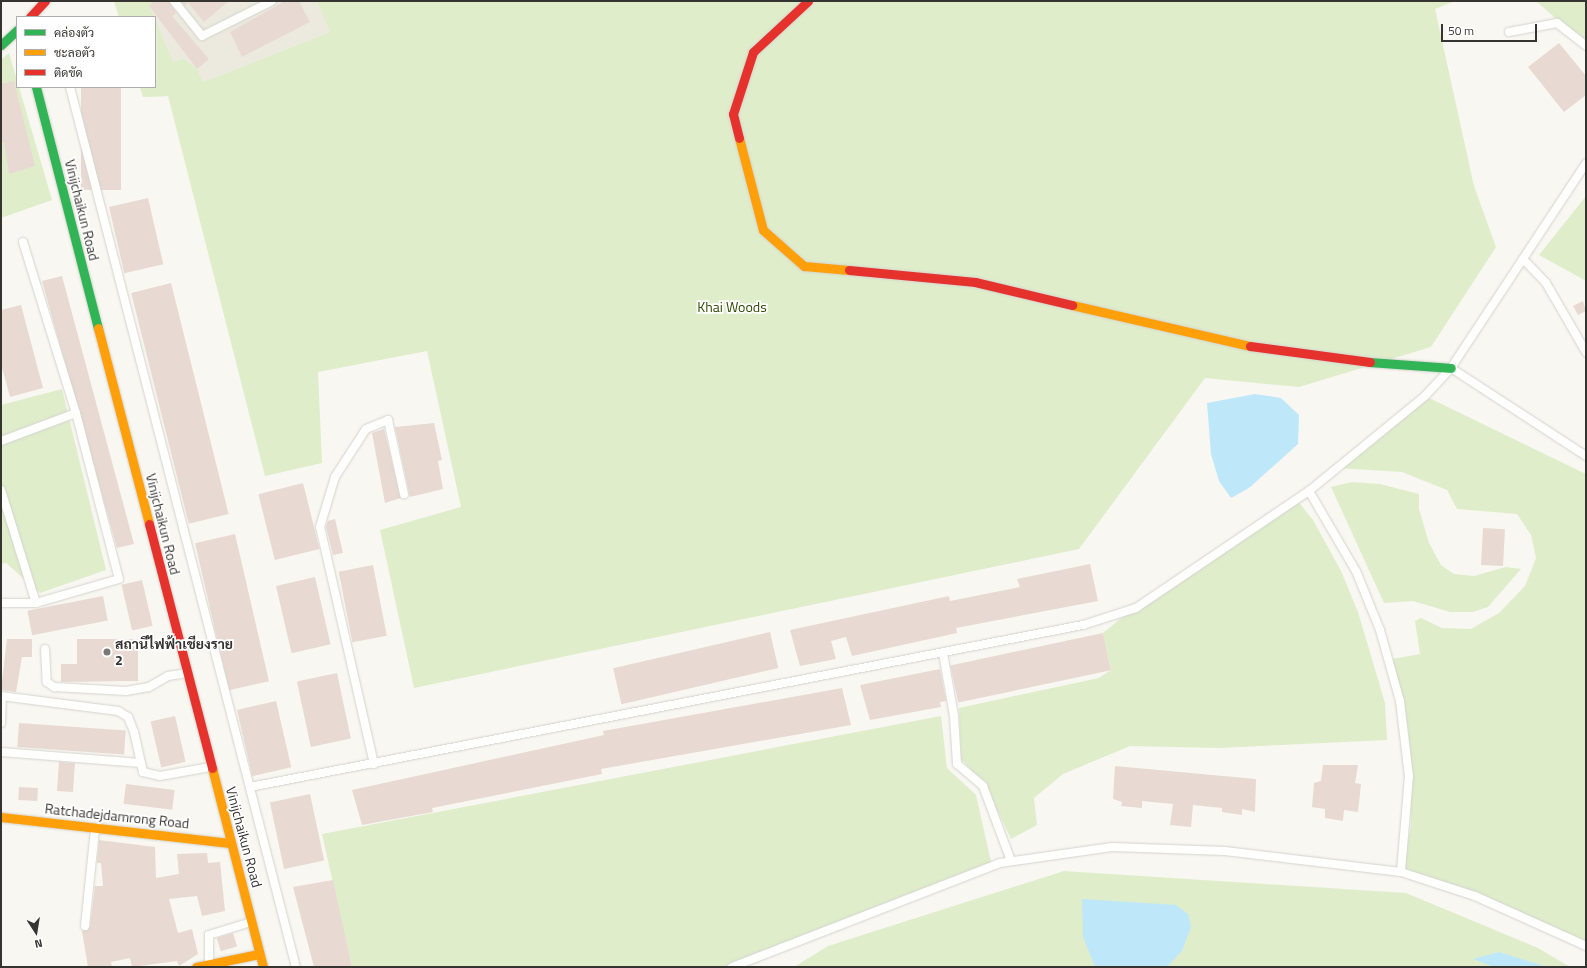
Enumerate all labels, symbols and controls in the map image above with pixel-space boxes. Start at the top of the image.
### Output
legend [16,16,156,88]
scale bar [1443,16,1539,42]
text: 50 m [1448,21,1474,40]
text: คล่องตัว [54,23,94,42]
text: ชะลอตัว [54,43,95,62]
text: ติดขัด [54,63,83,82]
street label: Vinijchaikun Road [61,158,103,262]
park label: Khai Woods [697,299,767,315]
street label: Vinijchaikun Road [142,472,184,576]
place label: สถานีไฟฟ้าเชียงราย 2 [115,636,233,668]
marker: สถานีไฟฟ้าเชียงราย 2 [102,647,112,657]
street label: Vinijchaikun Road [222,785,266,889]
street label: Ratchadejdamrong Road [44,800,190,832]
north arrow [16,912,56,952]
text: N [33,935,44,952]

